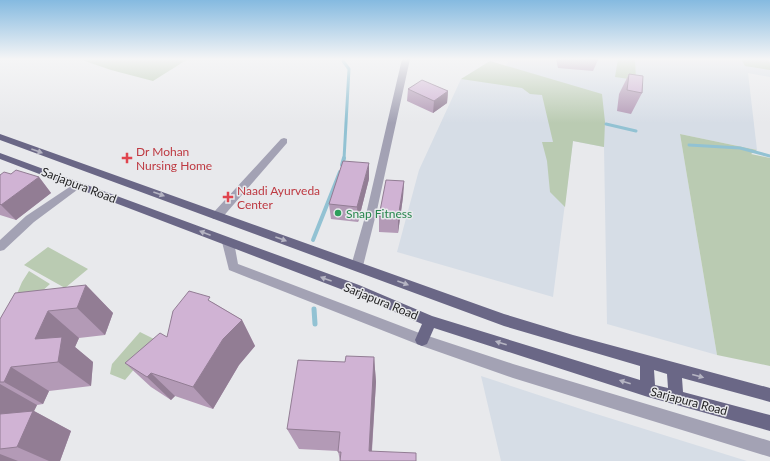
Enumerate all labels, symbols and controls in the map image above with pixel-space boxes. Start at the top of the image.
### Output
place label: Dr Mohan Nursing Home [136,144,212,173]
one-way arrow [31,148,43,154]
marker: Dr Mohan Nursing Home [121,152,133,164]
street label: Sarjapura Road [39,164,119,206]
place label: Naadi Ayurveda Center [237,183,320,212]
marker: Naadi Ayurveda Center [222,191,234,203]
one-way arrow [154,192,166,198]
place label: Snap Fitness [346,206,412,221]
marker: Snap Fitness [333,208,343,218]
one-way arrow [198,230,210,236]
one-way arrow [275,237,287,243]
one-way arrow [320,275,332,281]
street label: Sarjapura Road [342,279,420,323]
one-way arrow [398,280,410,286]
one-way arrow [494,340,506,346]
one-way arrow [692,373,705,379]
one-way arrow [618,379,630,385]
street label: Sarjapura Road [649,384,729,418]

